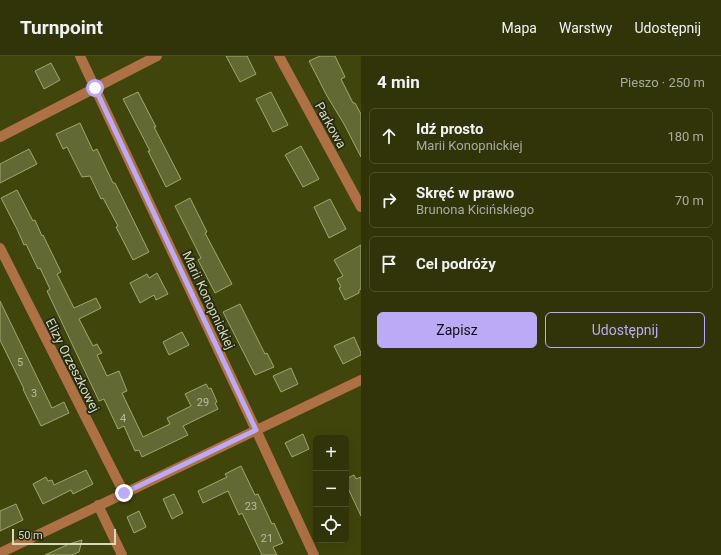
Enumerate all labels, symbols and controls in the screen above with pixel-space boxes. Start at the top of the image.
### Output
text: Turnpoint [20,16,103,39]
text: Mapa [502,20,537,36]
text: Warstwy [559,20,612,36]
text: Udostępnij [634,20,701,36]
text: 4 min [377,72,420,92]
text: Pieszo · 250 m [620,75,705,90]
route start [86,79,104,97]
street label: Parkowa [312,100,349,151]
text: Idź prosto [416,120,483,138]
icon: ahead [378,125,400,147]
text: 180 m [667,129,704,144]
text: Marii Konopnickiej [416,138,523,153]
text: Skręć w prawo [416,184,514,202]
icon: right [378,189,400,211]
text: 70 m [675,193,704,208]
text: Brunona Kicińskiego [416,202,534,217]
street label: Marii Konopnickiej [179,249,238,352]
icon: arrive [378,253,400,275]
text: Cel podróży [416,255,496,273]
button: Zapisz [377,312,537,348]
button: Udostępnij [545,312,705,348]
street label: Elizy Orzeszkowej [42,316,103,415]
house number: 5 [17,356,23,369]
house number: 3 [31,387,37,400]
house number: 29 [197,396,209,409]
house number: 4 [120,412,126,425]
map controls [313,435,349,543]
button: + [313,435,349,471]
button: − [313,471,349,507]
route end [115,484,133,502]
house number: 23 [245,500,257,513]
button: locate [313,507,349,543]
scale bar [12,527,116,546]
text: 50 m [18,529,43,542]
house number: 21 [261,532,273,545]

